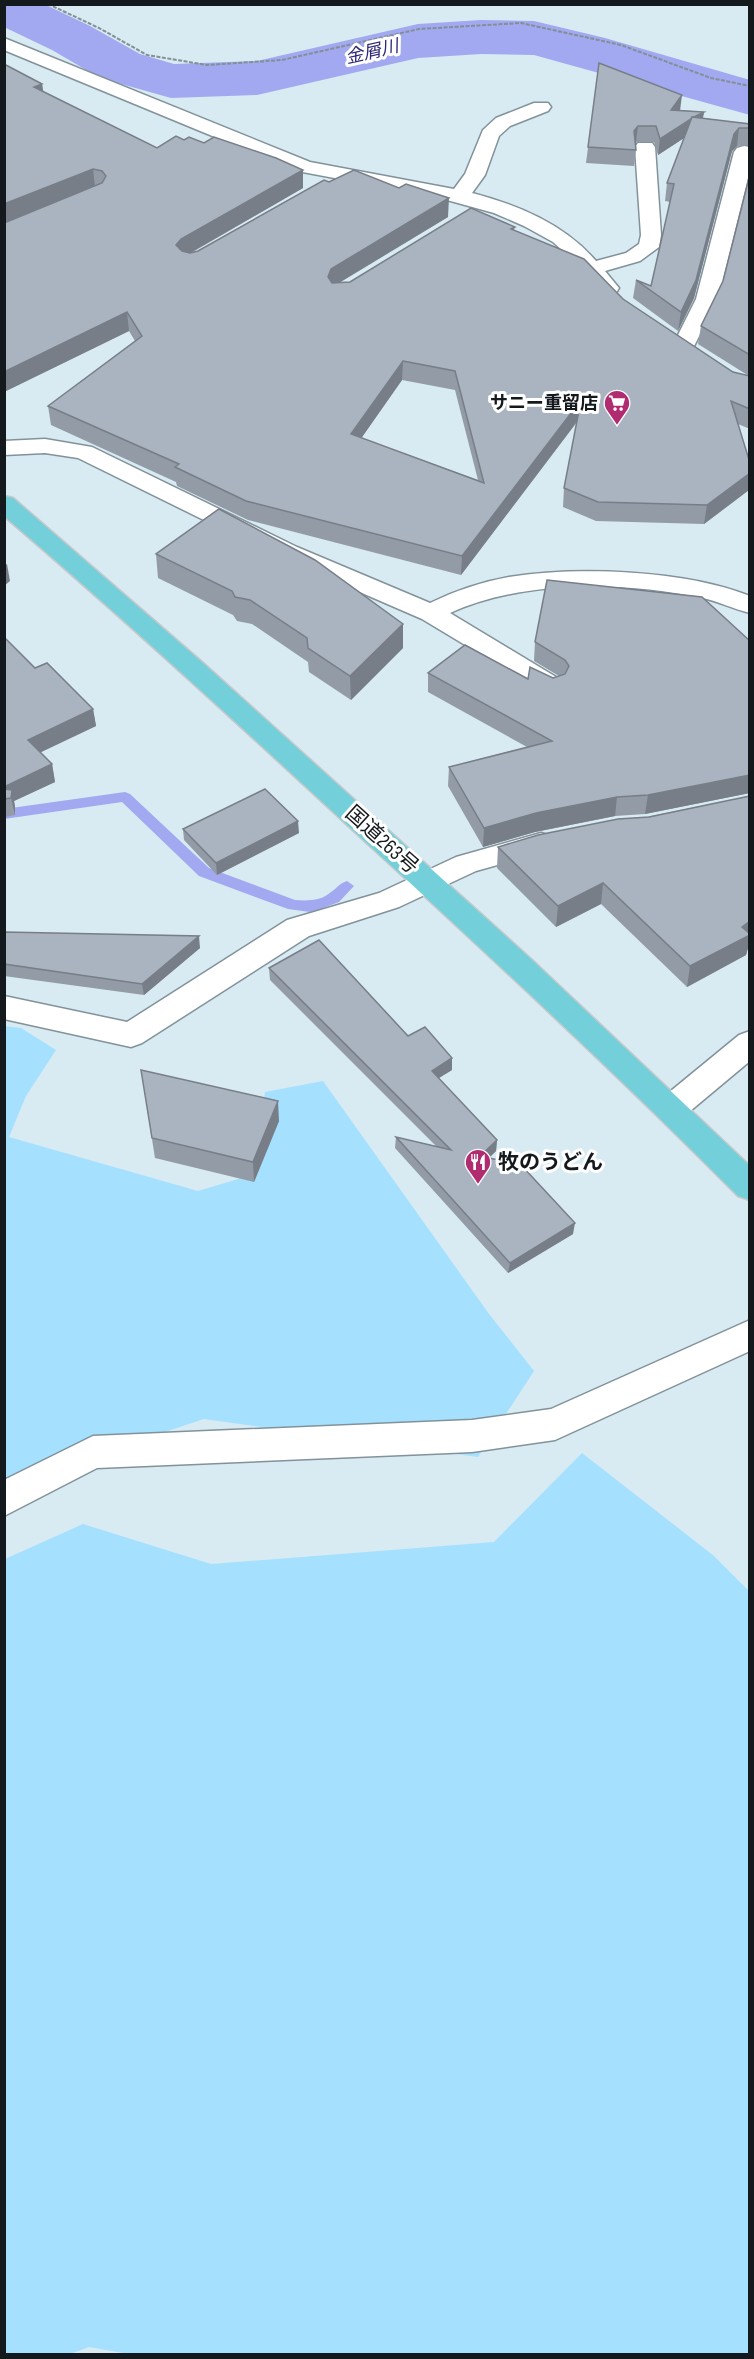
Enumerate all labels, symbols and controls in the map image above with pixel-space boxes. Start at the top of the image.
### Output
water label: 金屑川 [343,35,403,68]
supermarket icon: サニー重留店 [602,388,632,426]
place label: サニー重留店 [490,393,598,414]
street label: 国道263号 [340,801,424,879]
restaurant icon: 牧のうどん [463,1147,493,1185]
place label: 牧のうどん [498,1150,603,1175]

